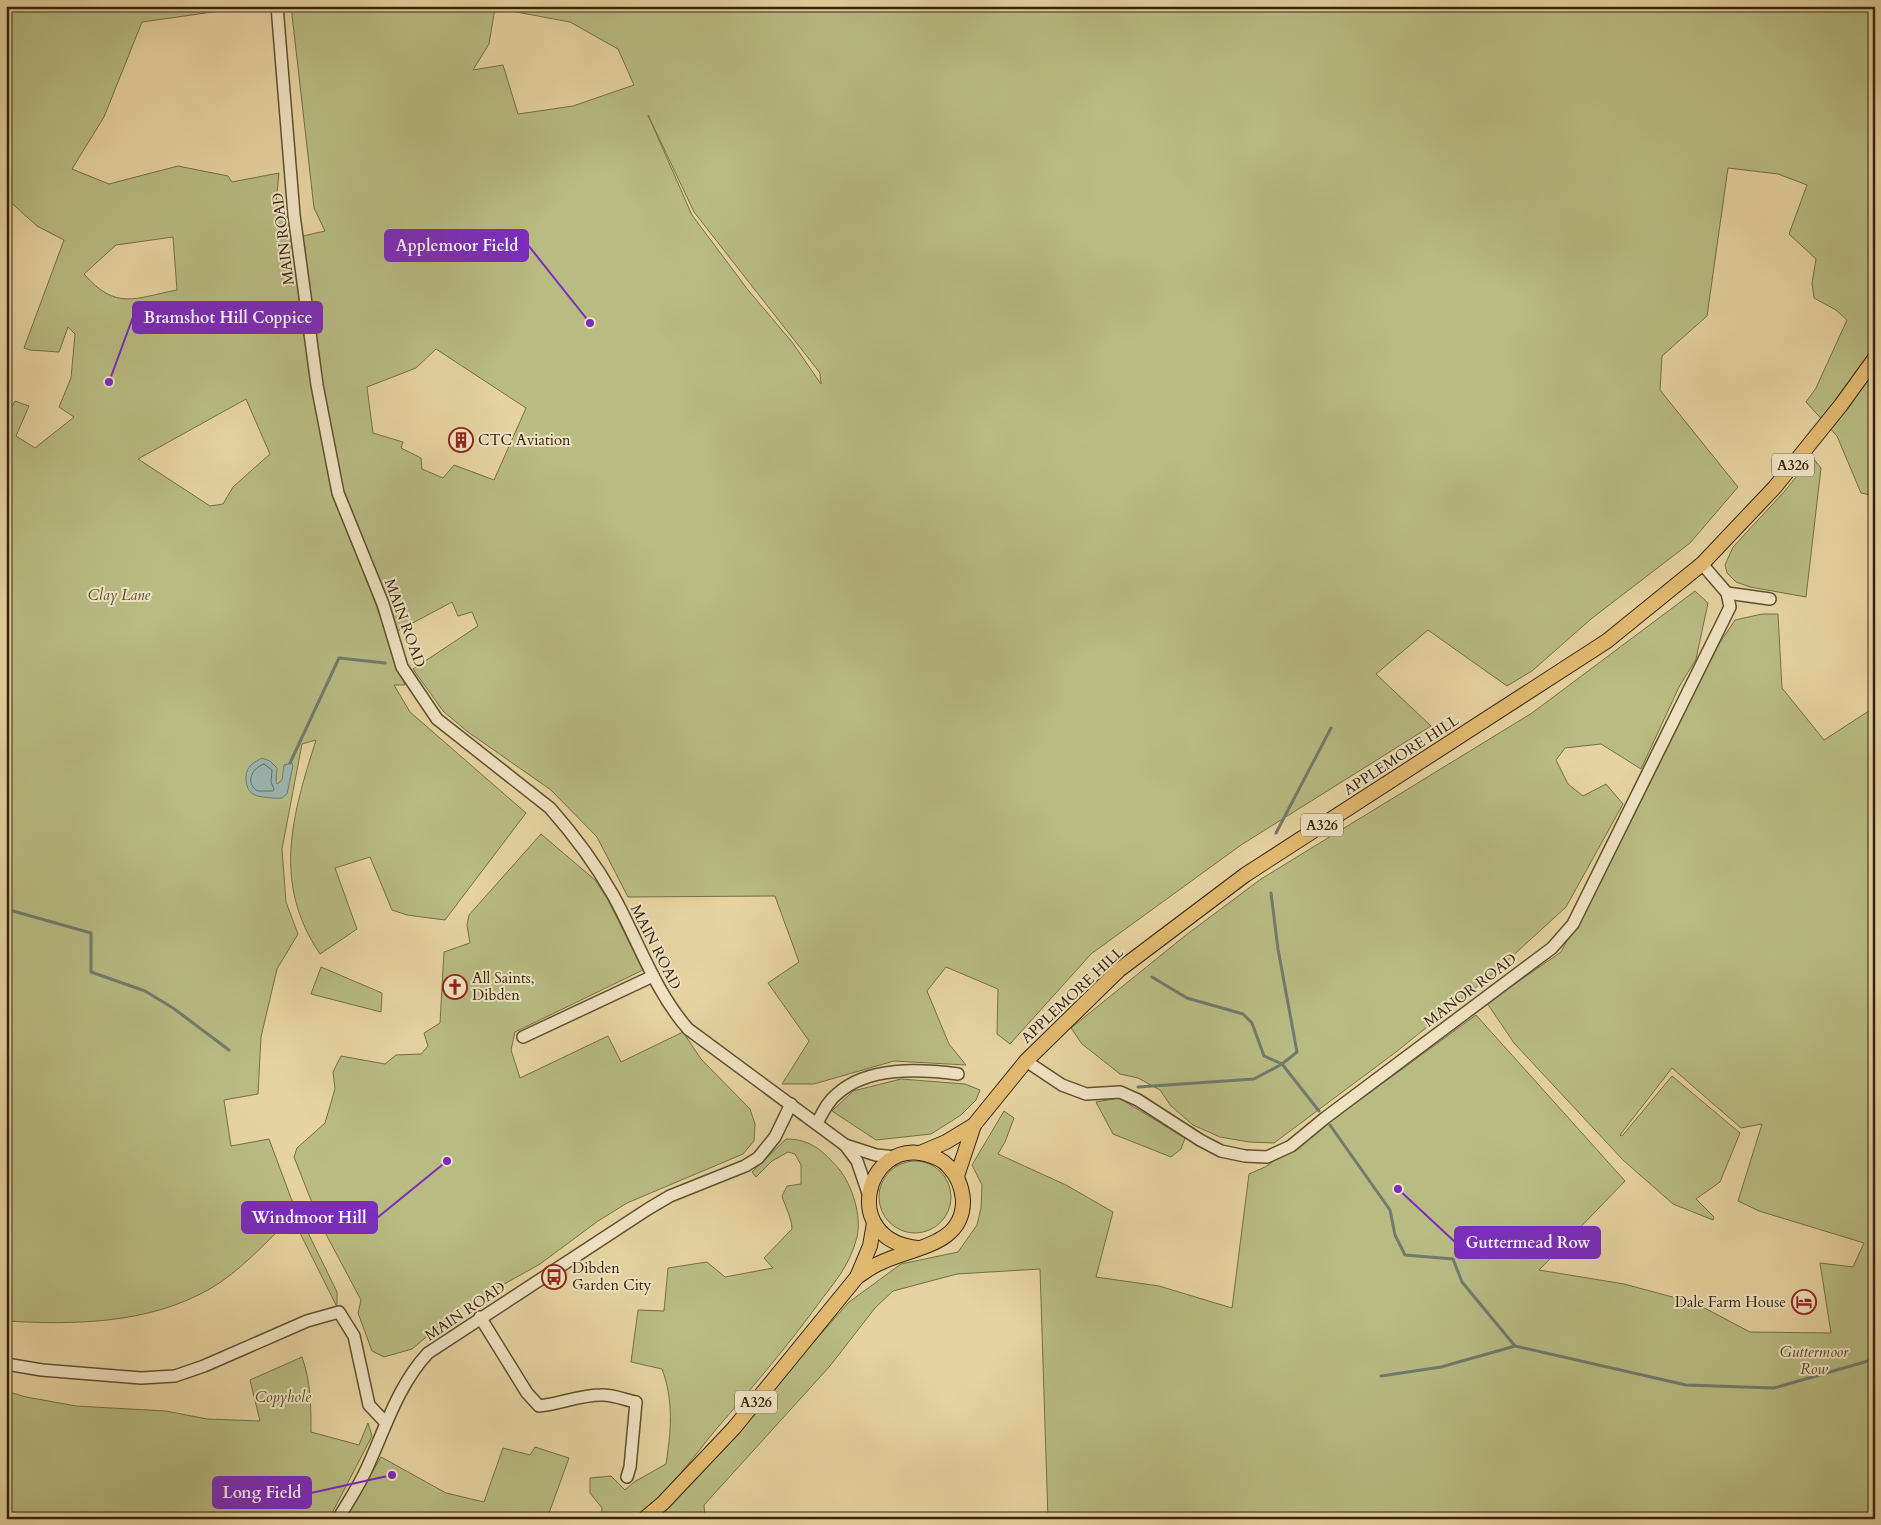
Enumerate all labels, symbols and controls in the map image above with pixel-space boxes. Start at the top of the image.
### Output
street label: MAIN ROAD [267,192,299,286]
callout: Applemoor Field [385,230,528,261]
text: Applemoor Field [396,235,518,257]
callout: Bramshot Hill Coppice [133,302,322,333]
text: Bramshot Hill Coppice [144,307,313,329]
building icon: CTC Aviation [448,427,474,453]
place label: CTC Aviation [478,430,571,450]
road number: A326 [1772,454,1814,476]
street label: MAIN ROAD [380,576,430,670]
park label: Clay Lane [88,585,151,605]
street label: APPLEMORE HILL [1340,710,1463,800]
road number: A326 [1301,814,1343,836]
street label: MAIN ROAD [626,901,686,993]
street label: APPLEMORE HILL [1016,942,1128,1048]
street label: MANOR ROAD [1420,949,1520,1031]
place label: All Saints, Dibden [472,968,535,1005]
church icon: All Saints, Dibden [442,974,468,1000]
callout: Windmoor Hill [242,1202,377,1233]
text: Windmoor Hill [250,1207,367,1229]
callout: Guttermead Row [1455,1227,1600,1258]
text: Guttermead Row [1465,1232,1591,1254]
place label: Dibden Garden City [572,1258,652,1295]
bus stop icon: Dibden Garden City [541,1264,567,1290]
street label: MAIN ROAD [421,1277,509,1345]
hotel icon: Dale Farm House [1791,1289,1817,1315]
place label: Dale Farm House [1675,1292,1786,1312]
park label: Guttermoor Row [1780,1342,1849,1379]
park label: Copyhole [255,1387,311,1407]
road number: A326 [735,1390,777,1414]
callout: Long Field [213,1477,311,1508]
text: Long Field [223,1482,301,1504]

